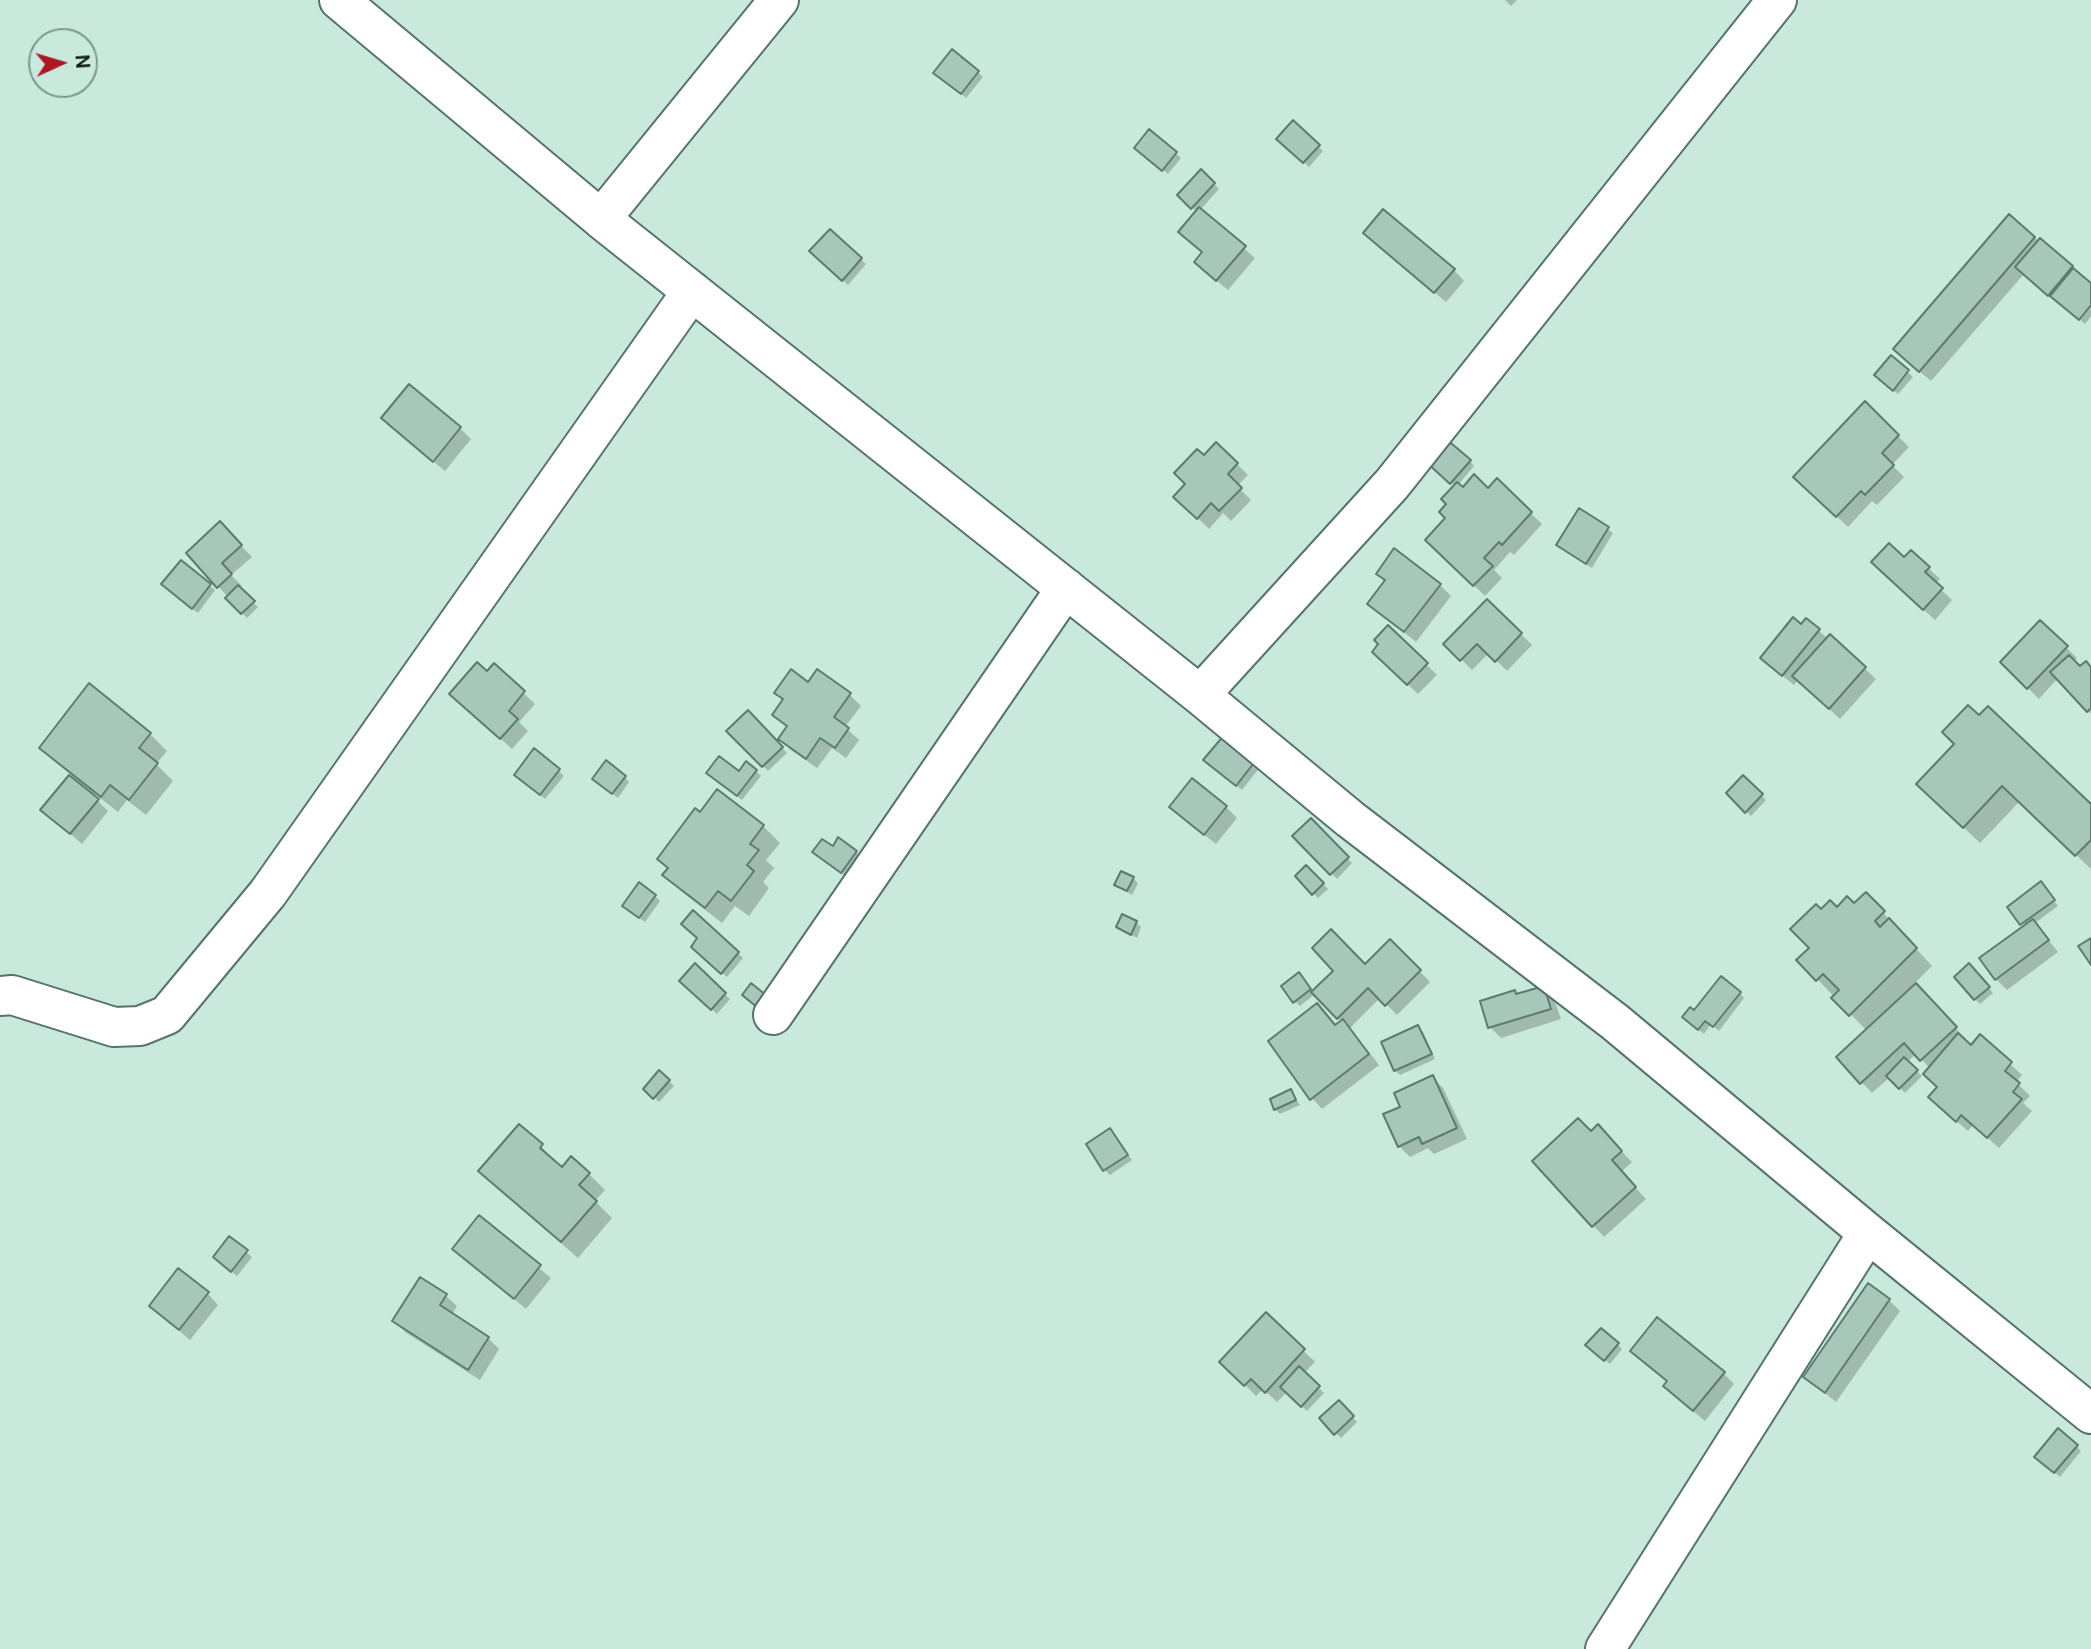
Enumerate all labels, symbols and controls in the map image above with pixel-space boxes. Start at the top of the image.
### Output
north arrow [28,28,98,98]
text: N [69,54,95,69]

